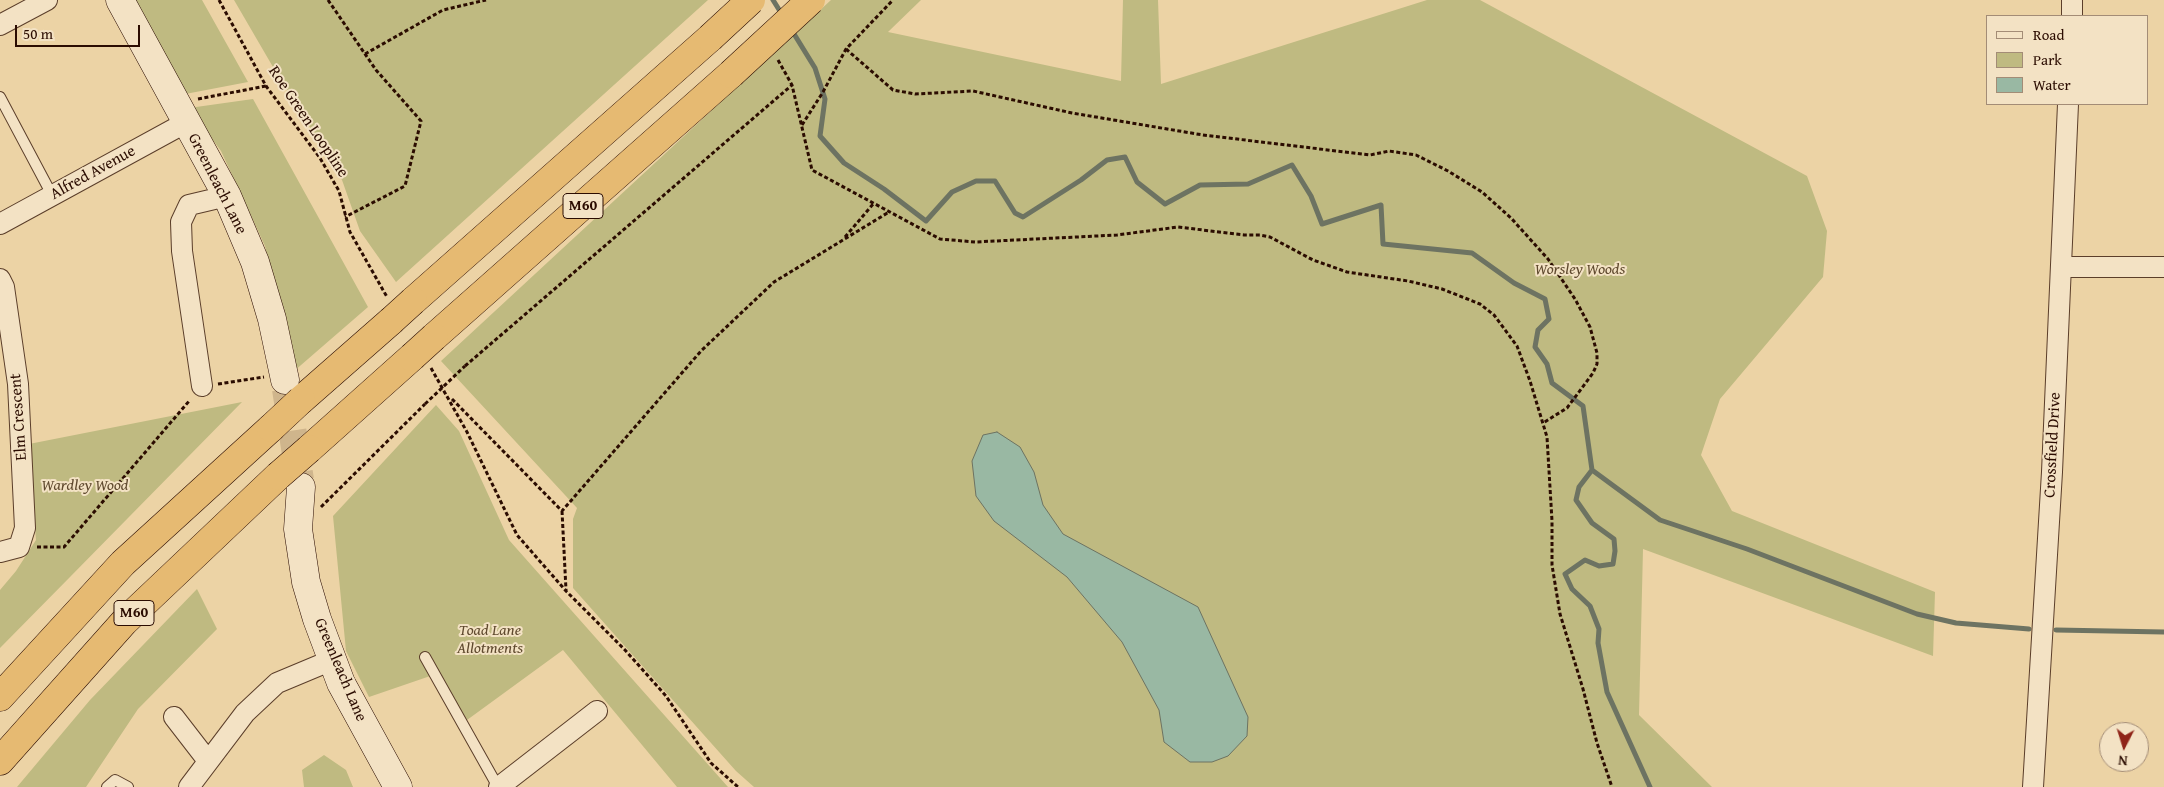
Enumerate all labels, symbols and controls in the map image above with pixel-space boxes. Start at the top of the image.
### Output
scale bar [18,15,142,47]
legend [1986,15,2149,105]
text: 50 m [23,23,53,44]
text: Road [2033,24,2064,45]
text: Park [2033,49,2062,70]
street label: Roe Green Loopline [264,63,352,181]
text: Water [2033,74,2071,95]
street label: Greenleach Lane [183,130,251,238]
street label: Alfred Avenue [47,142,139,204]
road number: M60 [563,194,603,218]
park label: Worsley Woods [1535,260,1625,280]
street label: Elm Crescent [6,373,32,461]
street label: Crossfield Drive [2041,392,2065,498]
park label: Wardley Wood [41,476,129,496]
road number: M60 [114,600,154,626]
street label: Greenleach Lane [310,615,370,725]
park label: Toad Lane Allotments [457,621,523,659]
north arrow [2099,722,2149,772]
text: N [2117,751,2128,771]

